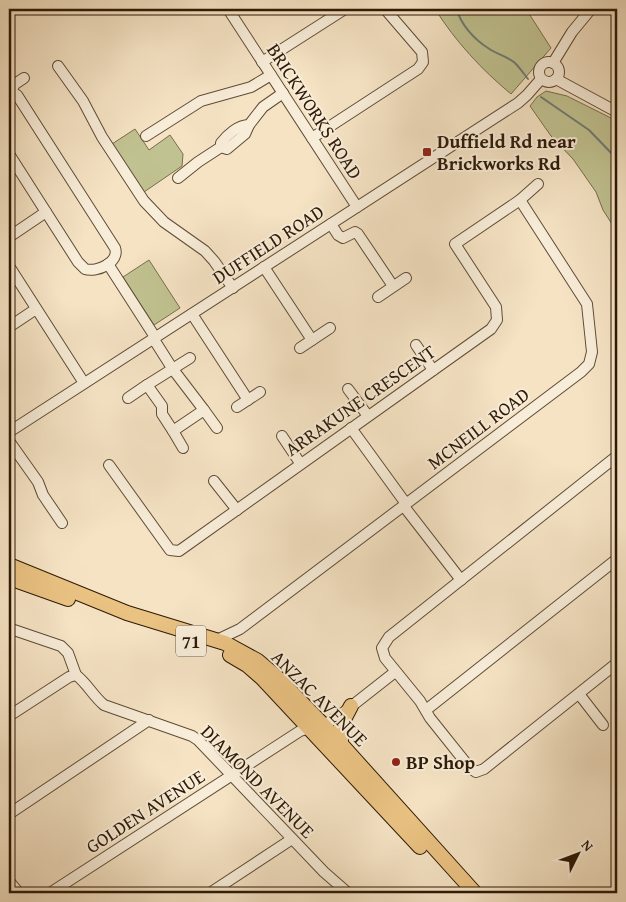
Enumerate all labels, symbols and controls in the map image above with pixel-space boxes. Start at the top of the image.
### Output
street label: BRICKWORKS ROAD [260,38,370,184]
place label: Duffield Rd near Brickworks Rd [437,127,576,177]
marker: Duffield Rd near Brickworks Rd [421,146,433,158]
street label: DUFFIELD ROAD [207,197,329,291]
street label: ARRAKUNE CRESCENT [279,337,441,463]
street label: MCNEILL ROAD [421,380,535,476]
road number: 71 [176,626,206,656]
street label: ANZAC AVENUE [265,643,375,753]
street label: DIAMOND AVENUE [195,718,321,844]
place label: BP Shop [406,748,475,776]
marker: BP Shop [390,756,402,768]
street label: GOLDEN AVENUE [80,762,210,860]
north arrow [554,830,604,880]
text: N [577,835,599,856]

